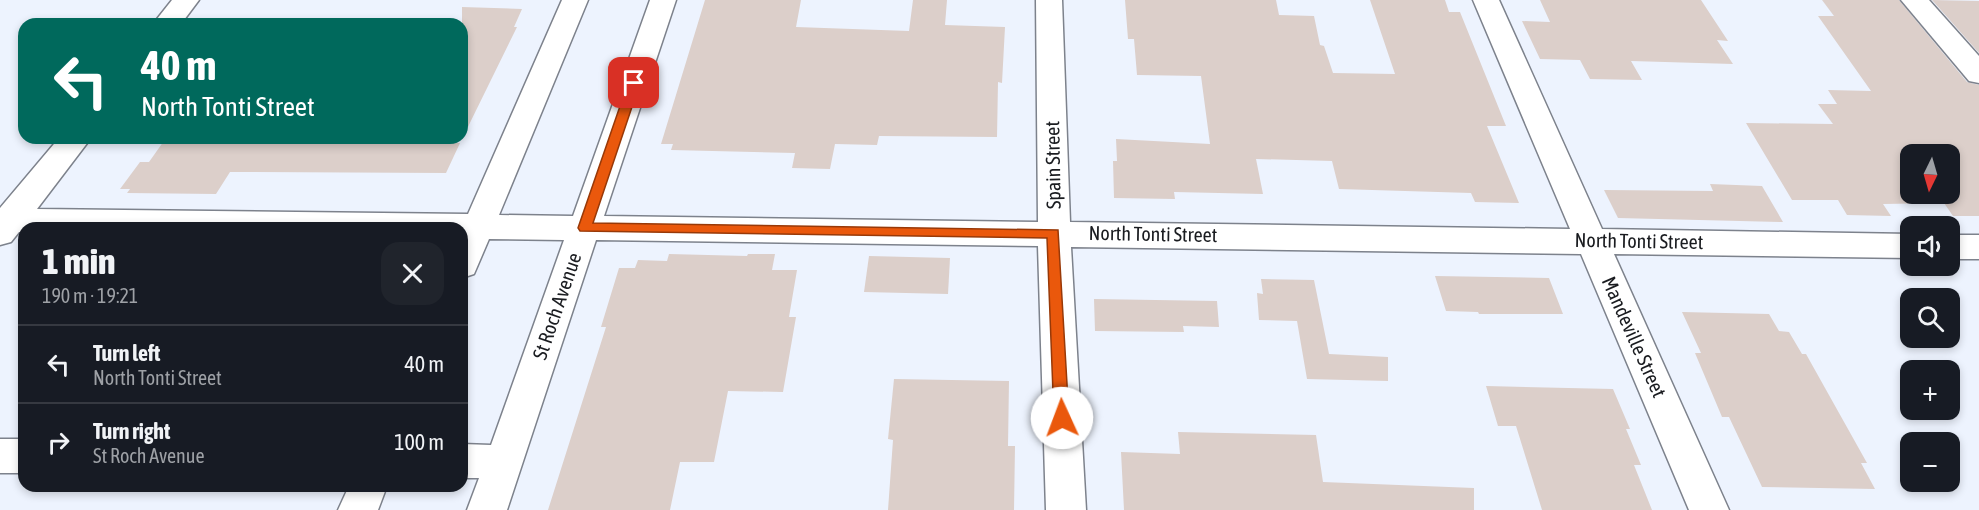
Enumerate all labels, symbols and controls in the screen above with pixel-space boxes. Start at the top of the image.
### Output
text: 40 m [141,41,216,89]
icon: left [42,42,120,120]
pin [608,57,659,108]
icon: arrive [617,66,650,99]
text: North Tonti Street [141,91,315,122]
street label: Spain Street [1040,121,1065,209]
north arrow [1900,144,1960,204]
map controls [1900,144,1960,492]
button: sound [1900,216,1960,276]
street label: North Tonti Street [1088,221,1218,246]
street label: North Tonti Street [1574,228,1704,253]
text: 1 min [42,240,116,282]
button: close [381,242,444,305]
street label: St Roch Avenue [528,249,586,362]
street label: Mandeville Street [1598,273,1671,401]
text: 190 m · 19:21 [42,284,138,307]
button: search [1900,288,1960,348]
text: Turn left [93,340,160,366]
icon: left [42,348,75,381]
text: 40 m [404,351,444,377]
button: + [1900,360,1960,420]
text: North Tonti Street [93,366,222,389]
position arrow [1030,386,1094,450]
text: Turn right [93,418,170,444]
icon: right [42,426,75,459]
text: 100 m [394,429,444,455]
button: − [1900,432,1960,492]
text: St Roch Avenue [93,444,205,467]

